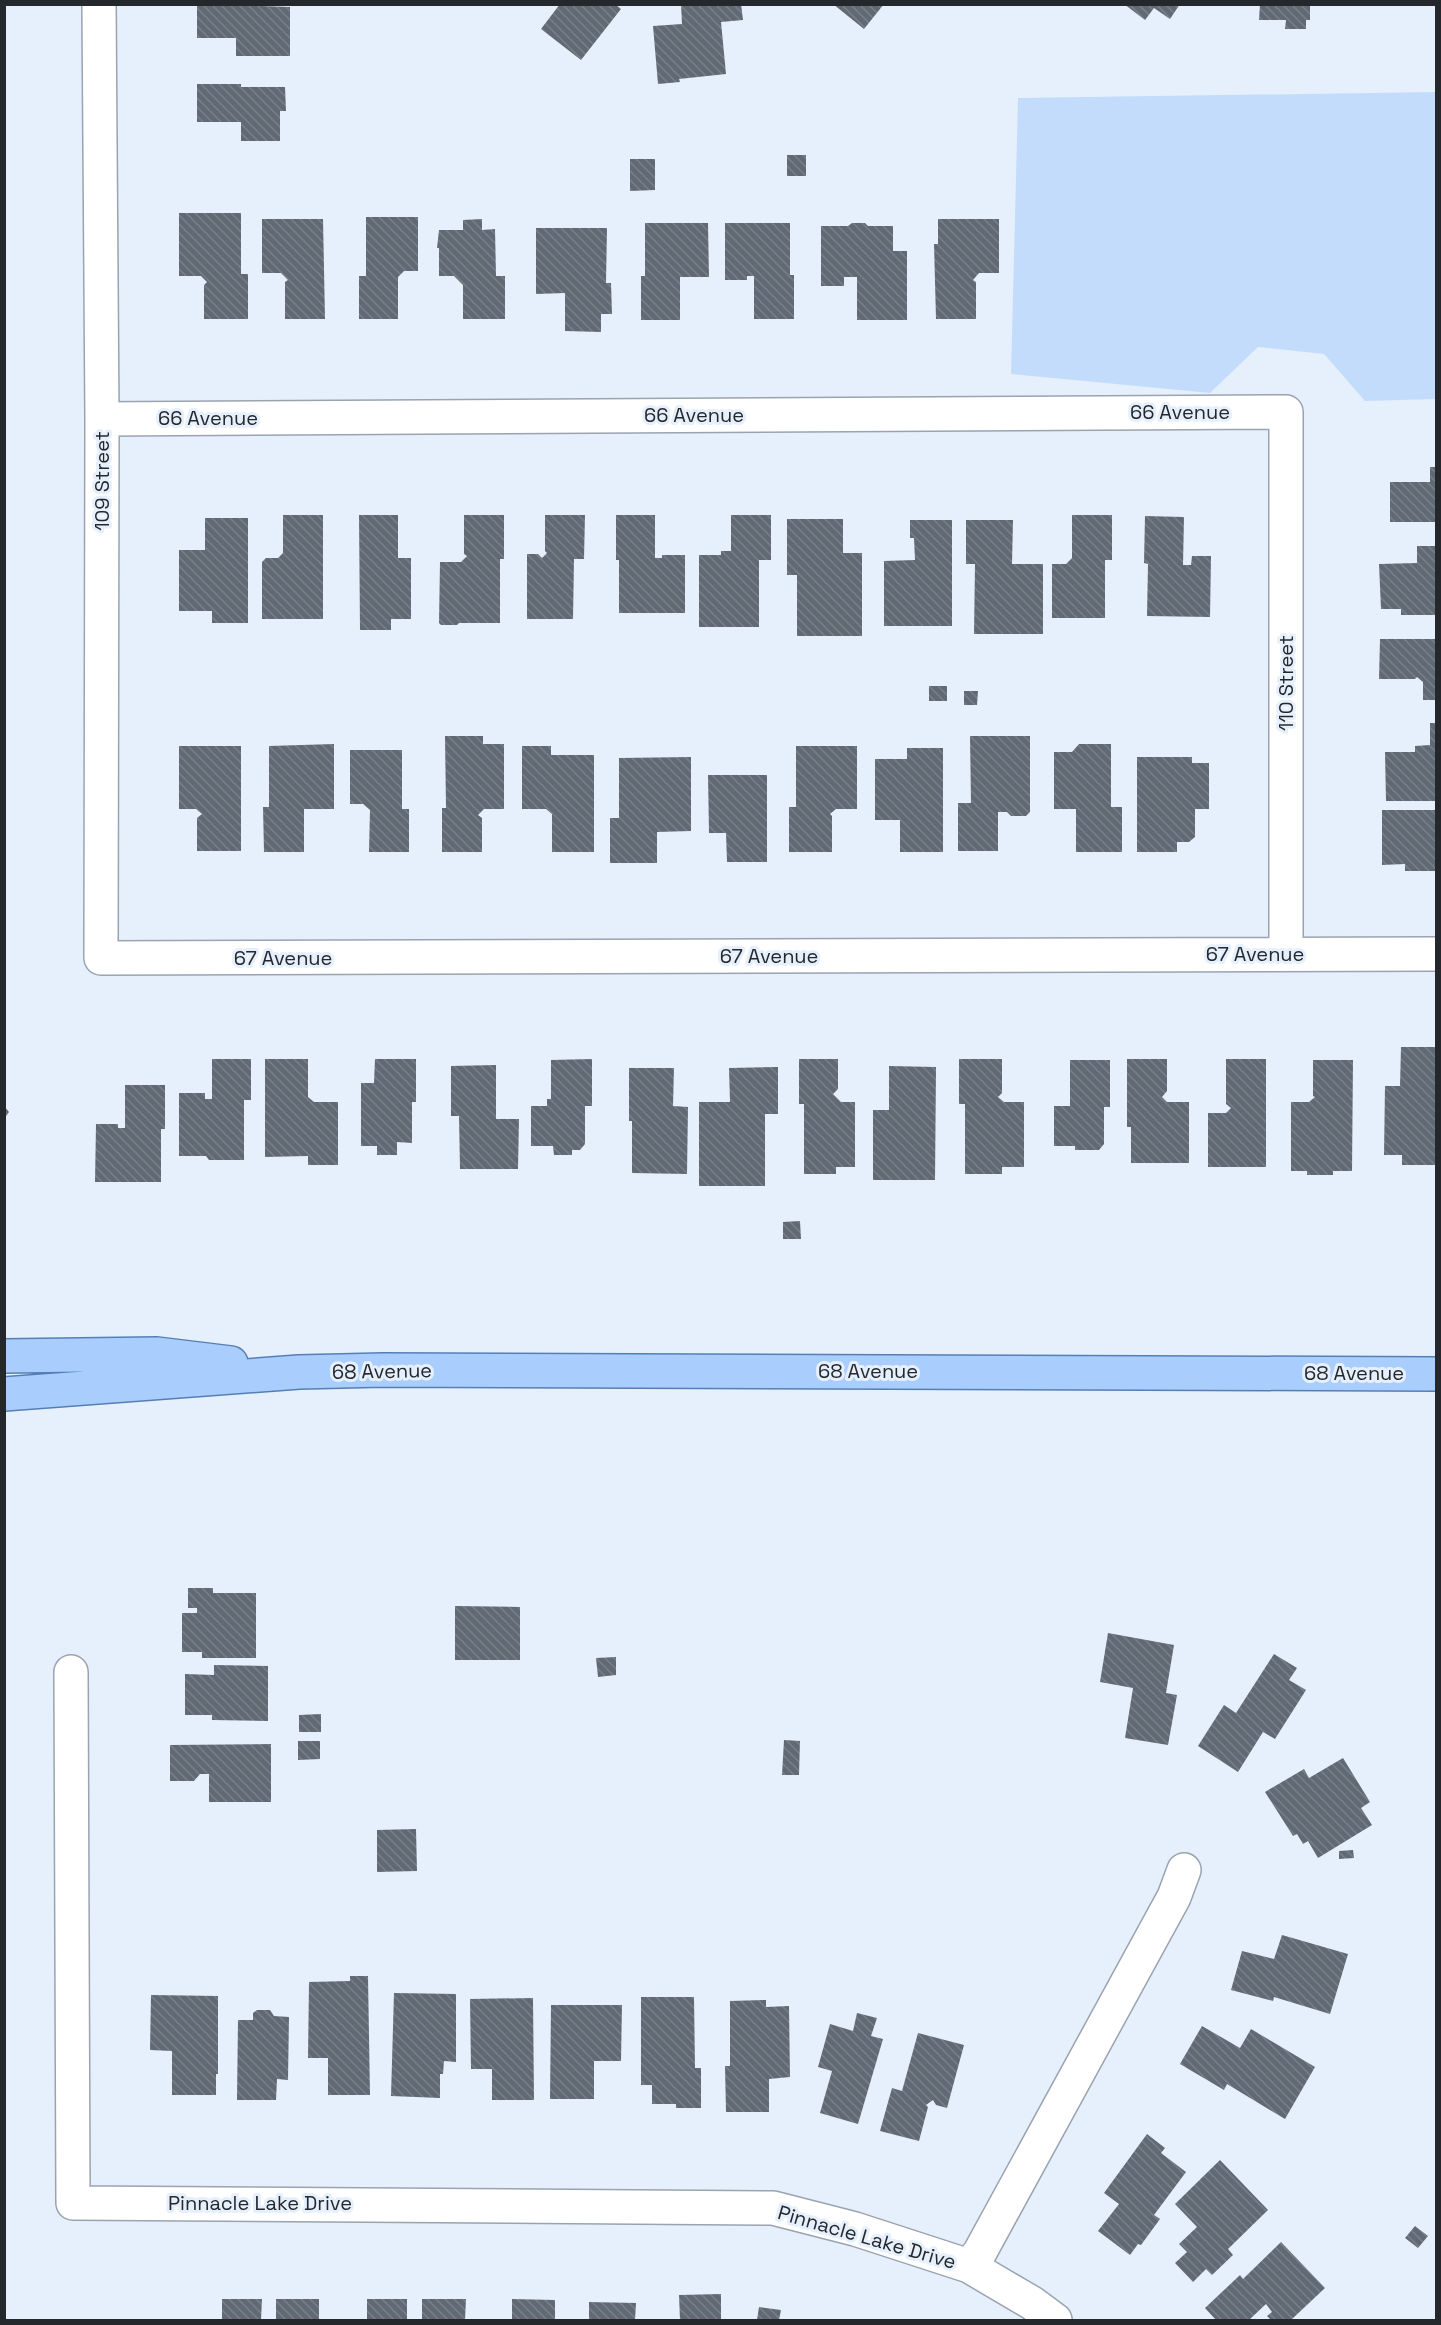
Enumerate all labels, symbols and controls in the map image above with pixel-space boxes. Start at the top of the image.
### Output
street label: 66 Avenue [1130,399,1230,425]
street label: 66 Avenue [644,402,744,428]
street label: 66 Avenue [158,405,258,431]
street label: 109 Street [89,431,115,531]
street label: 110 Street [1273,635,1299,731]
street label: 67 Avenue [1206,941,1304,967]
street label: 67 Avenue [720,943,818,969]
street label: 67 Avenue [234,945,332,971]
street label: 68 Avenue [332,1357,432,1385]
street label: 68 Avenue [818,1358,918,1384]
street label: 68 Avenue [1304,1360,1404,1386]
street label: Pinnacle Lake Drive [168,2190,352,2216]
street label: Pinnacle Lake Drive [775,2199,959,2275]

